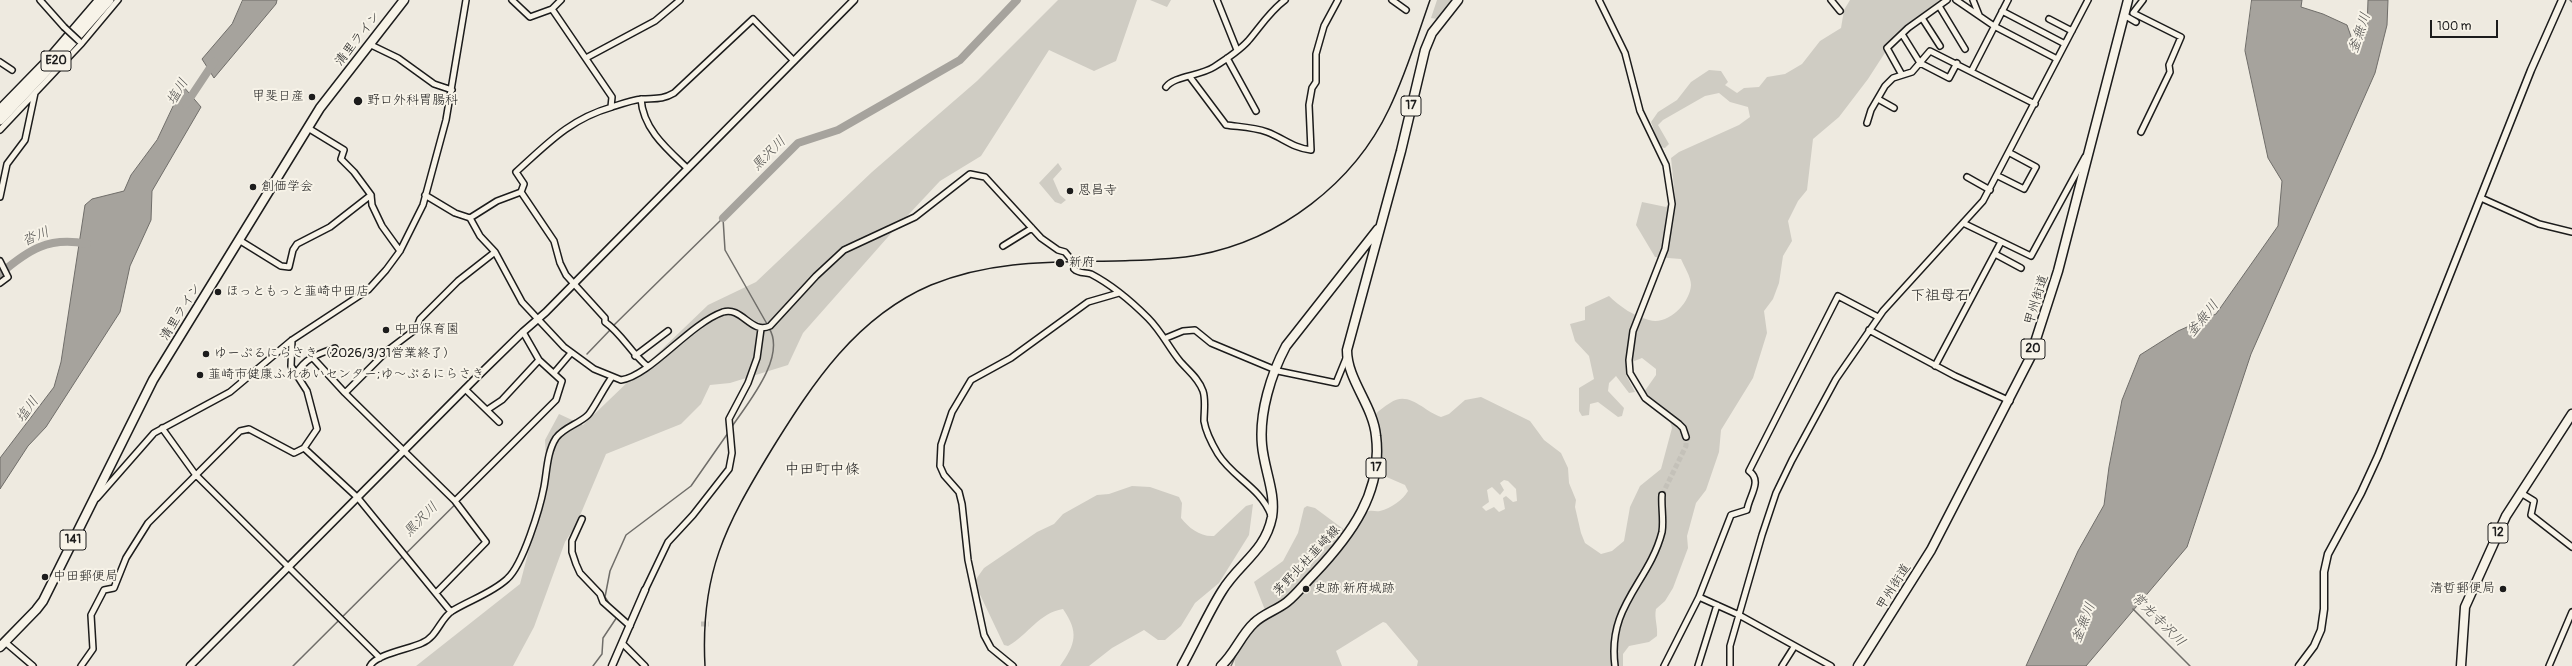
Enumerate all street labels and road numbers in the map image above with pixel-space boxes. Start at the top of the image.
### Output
street label: 清里ライン [332,9,384,69]
road number: E20 [41,51,71,71]
road number: 17 [1401,96,1421,116]
street label: 甲州街道 [2022,273,2052,327]
street label: 清里ライン [157,280,205,344]
road number: 20 [2021,339,2045,359]
road number: 17 [1366,458,1386,478]
street label: 茅野北杜韮崎線 [1270,522,1344,600]
road number: 12 [2488,523,2508,543]
road number: 141 [60,530,86,550]
street label: 甲州街道 [1874,561,1914,613]

